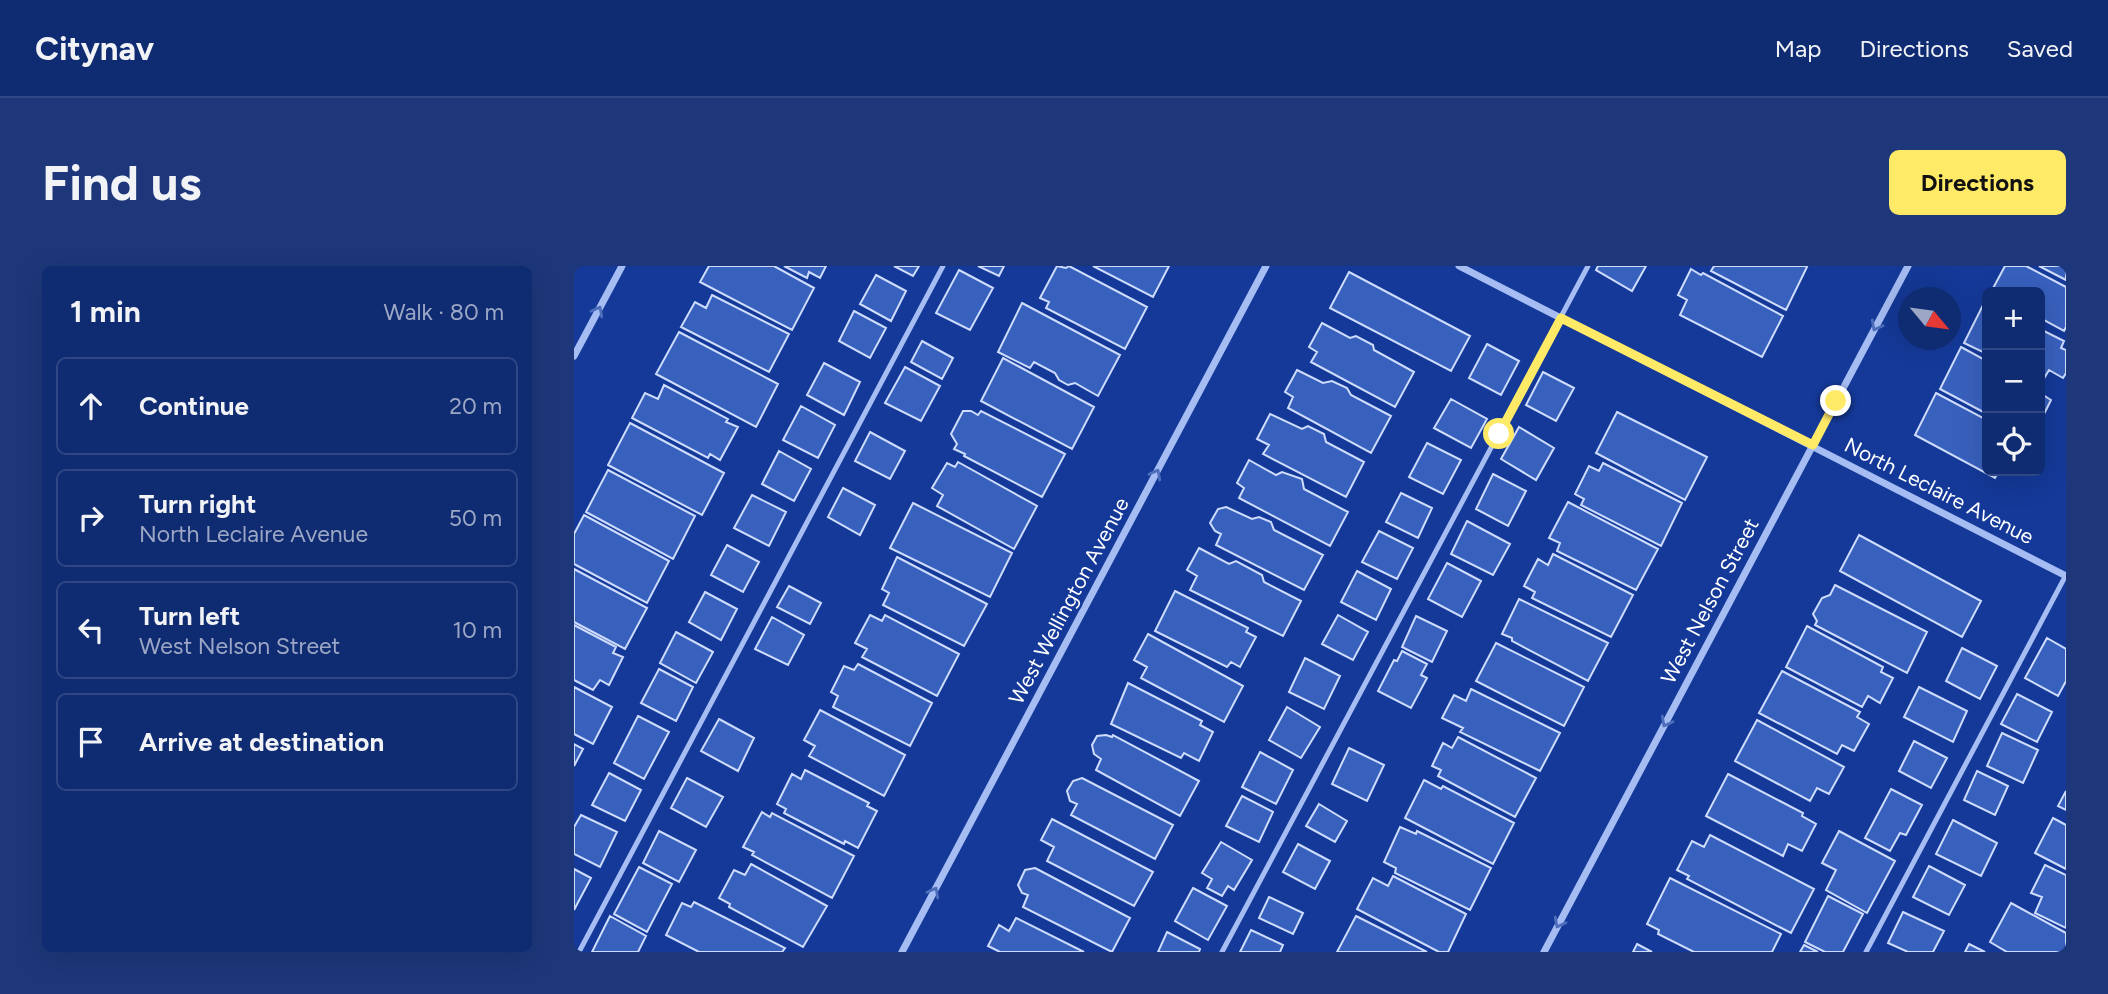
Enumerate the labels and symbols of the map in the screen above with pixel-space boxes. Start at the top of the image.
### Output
north arrow [1898,287,1961,350]
one-way arrow [590,306,603,318]
one-way arrow [1871,319,1884,331]
route end [1820,385,1851,416]
route start [1483,418,1514,449]
street label: North Leclaire Avenue [1840,432,2038,549]
one-way arrow [1147,469,1161,481]
street label: West Wellington Avenue [1003,493,1134,708]
street label: West Nelson Street [1655,514,1764,688]
one-way arrow [1661,715,1674,727]
one-way arrow [926,887,939,899]
one-way arrow [1554,916,1567,928]

